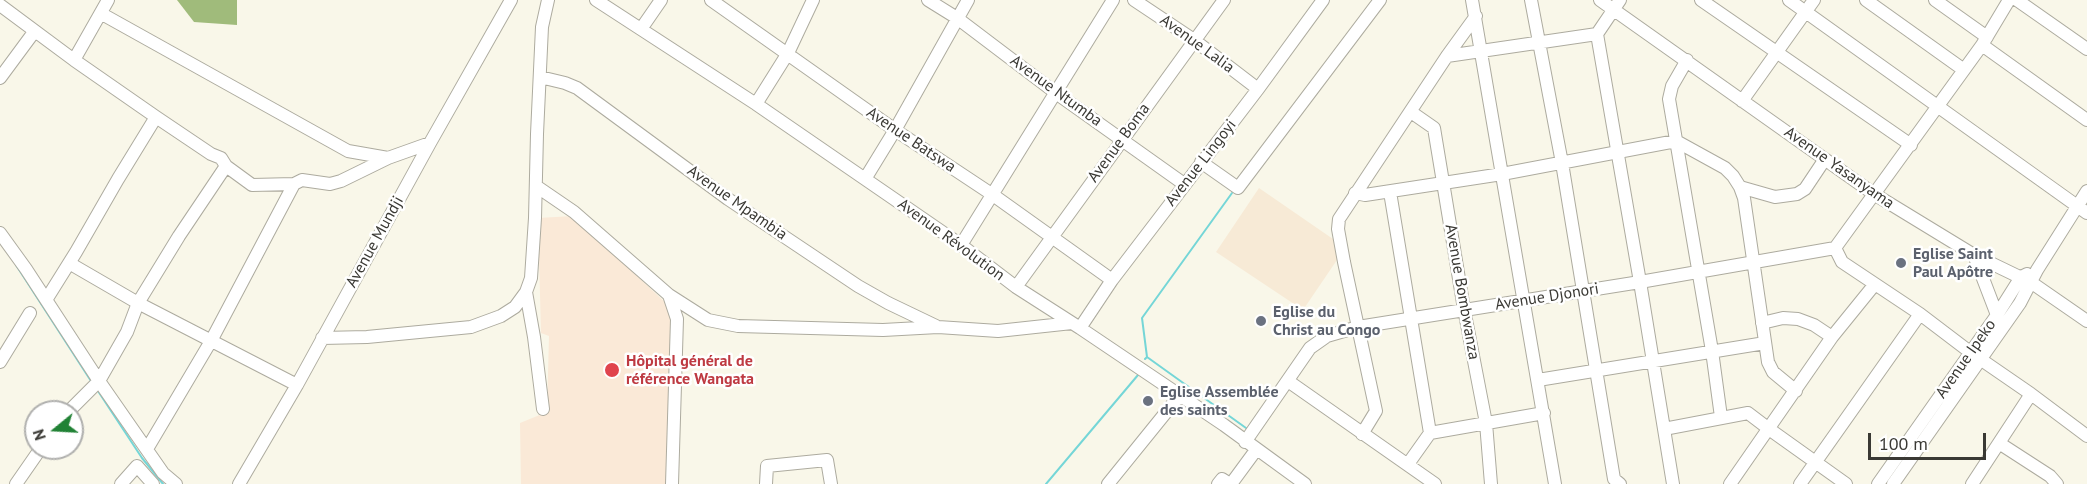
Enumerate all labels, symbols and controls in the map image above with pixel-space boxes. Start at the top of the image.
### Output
street label: Avenue Lalia [1156,11,1238,77]
street label: Avenue Ntumba [1006,51,1106,131]
street label: Avenue Boma [1084,100,1154,186]
street label: Avenue Batswa [863,103,959,177]
street label: Avenue Lingoyi [1161,116,1241,210]
street label: Avenue Yasanyama [1780,123,1898,213]
street label: Avenue Mpambia [683,161,791,245]
street label: Avenue Mundji [342,193,408,291]
street label: Avenue Révolution [894,195,1008,285]
street label: Avenue Bombwanza [1441,223,1483,361]
place label: Eglise Saint Paul Apôtre [1913,244,1993,282]
marker: Eglise Saint Paul Apôtre [1894,256,1908,270]
street label: Avenue Djonori [1494,279,1600,315]
place label: Eglise du Christ au Congo [1273,302,1380,340]
marker: Eglise du Christ au Congo [1254,314,1268,328]
street label: Avenue Ipeko [1932,316,2000,402]
place label: Hôpital général de référence Wangata [626,351,754,389]
marker: Hôpital général de référence Wangata [603,361,621,379]
place label: Eglise Assemblée des saints [1160,382,1279,420]
marker: Eglise Assemblée des saints [1141,394,1155,408]
north arrow [24,400,84,460]
scale bar [1871,421,1990,459]
text: N [28,427,50,443]
text: 100 m [1879,432,1928,455]

